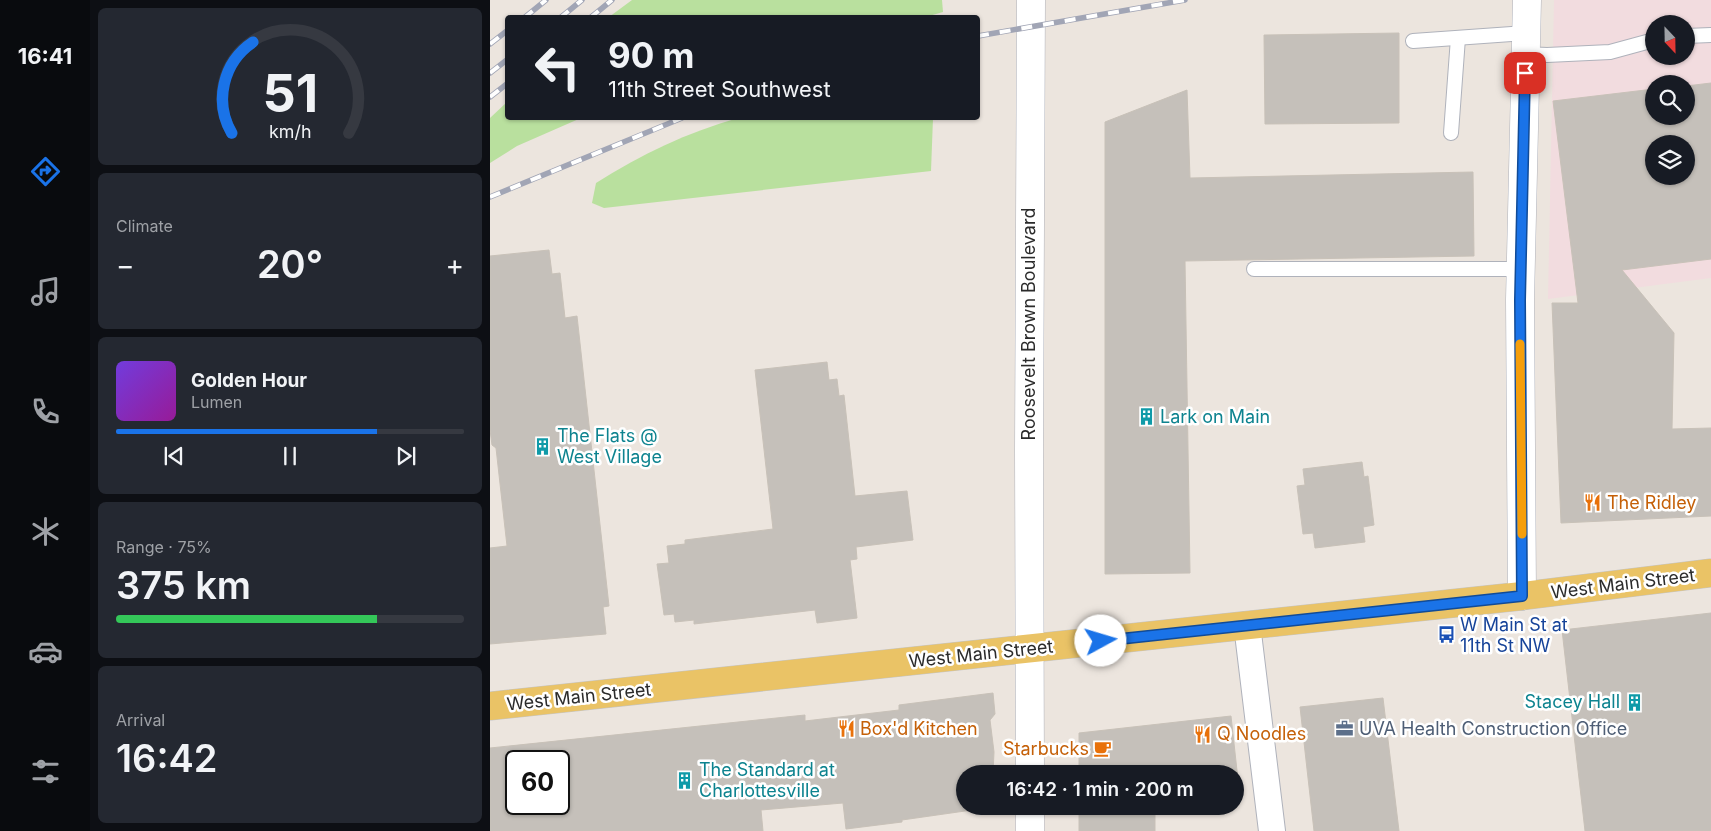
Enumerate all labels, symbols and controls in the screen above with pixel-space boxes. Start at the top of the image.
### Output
north arrow [1645,15,1695,65]
map controls [1645,15,1695,185]
text: 90 m [608,34,695,76]
icon: left [525,35,590,100]
text: 16:41 [18,43,72,69]
pin [1504,52,1546,94]
icon: arrive [1511,59,1539,87]
text: 51 [262,62,318,125]
button: search [1645,75,1695,125]
text: 11th Street Southwest [608,76,831,102]
text: km/h [269,121,311,142]
button: layers [1645,135,1695,185]
icon: directions [28,154,63,189]
street label: Roosevelt Brown Boulevard [1018,208,1039,440]
text: Climate [116,216,173,236]
text: 20° [257,241,323,287]
text: − [116,248,135,282]
text: + [445,248,464,282]
icon: music [28,274,63,309]
text: Golden Hour [191,369,307,392]
text: Lumen [191,392,242,412]
icon: phone [28,394,63,429]
place label: Lark on Main [1160,406,1270,427]
building icon: Lark on Main [1136,407,1156,427]
place label: The Flats @ West Village [557,425,662,467]
building icon: The Flats @ West Village [533,436,553,456]
icon: previous [160,442,188,470]
icon: pause [276,442,304,470]
icon: next [392,442,420,470]
place label: The Ridley [1607,492,1696,513]
restaurant icon: The Ridley [1583,493,1603,513]
icon: climate [28,514,63,549]
text: Range · 75% [116,537,212,557]
text: 375 km [116,562,251,608]
street label: West Main Street [1550,564,1696,603]
position arrow [1074,614,1126,666]
place label: W Main St at 11th St NW [1460,614,1568,656]
bus stop icon: W Main St at 11th St NW [1436,625,1456,645]
icon: car [28,634,63,669]
street label: West Main Street [908,635,1054,672]
street label: West Main Street [506,678,652,715]
place label: Stacey Hall [1525,691,1620,712]
building icon: Stacey Hall [1624,692,1644,712]
text: Arrival [116,710,165,730]
place label: Box'd Kitchen [860,718,978,739]
place label: UVA Health Construction Office [1359,718,1627,739]
restaurant icon: Box'd Kitchen [836,719,856,739]
office icon: UVA Health Construction Office [1335,719,1355,739]
place label: Q Noodles [1217,723,1306,744]
restaurant icon: Q Noodles [1193,724,1213,744]
text: 16:42 [116,735,217,781]
place label: Starbucks [1003,738,1089,759]
cafe icon: Starbucks [1093,739,1113,759]
speed limit sign: 60 [505,750,570,815]
icon: filters [28,754,63,789]
place label: The Standard at Charlottesville [699,759,835,801]
building icon: The Standard at Charlottesville [675,770,695,790]
text: 16:42 · 1 min · 200 m [1006,778,1194,801]

